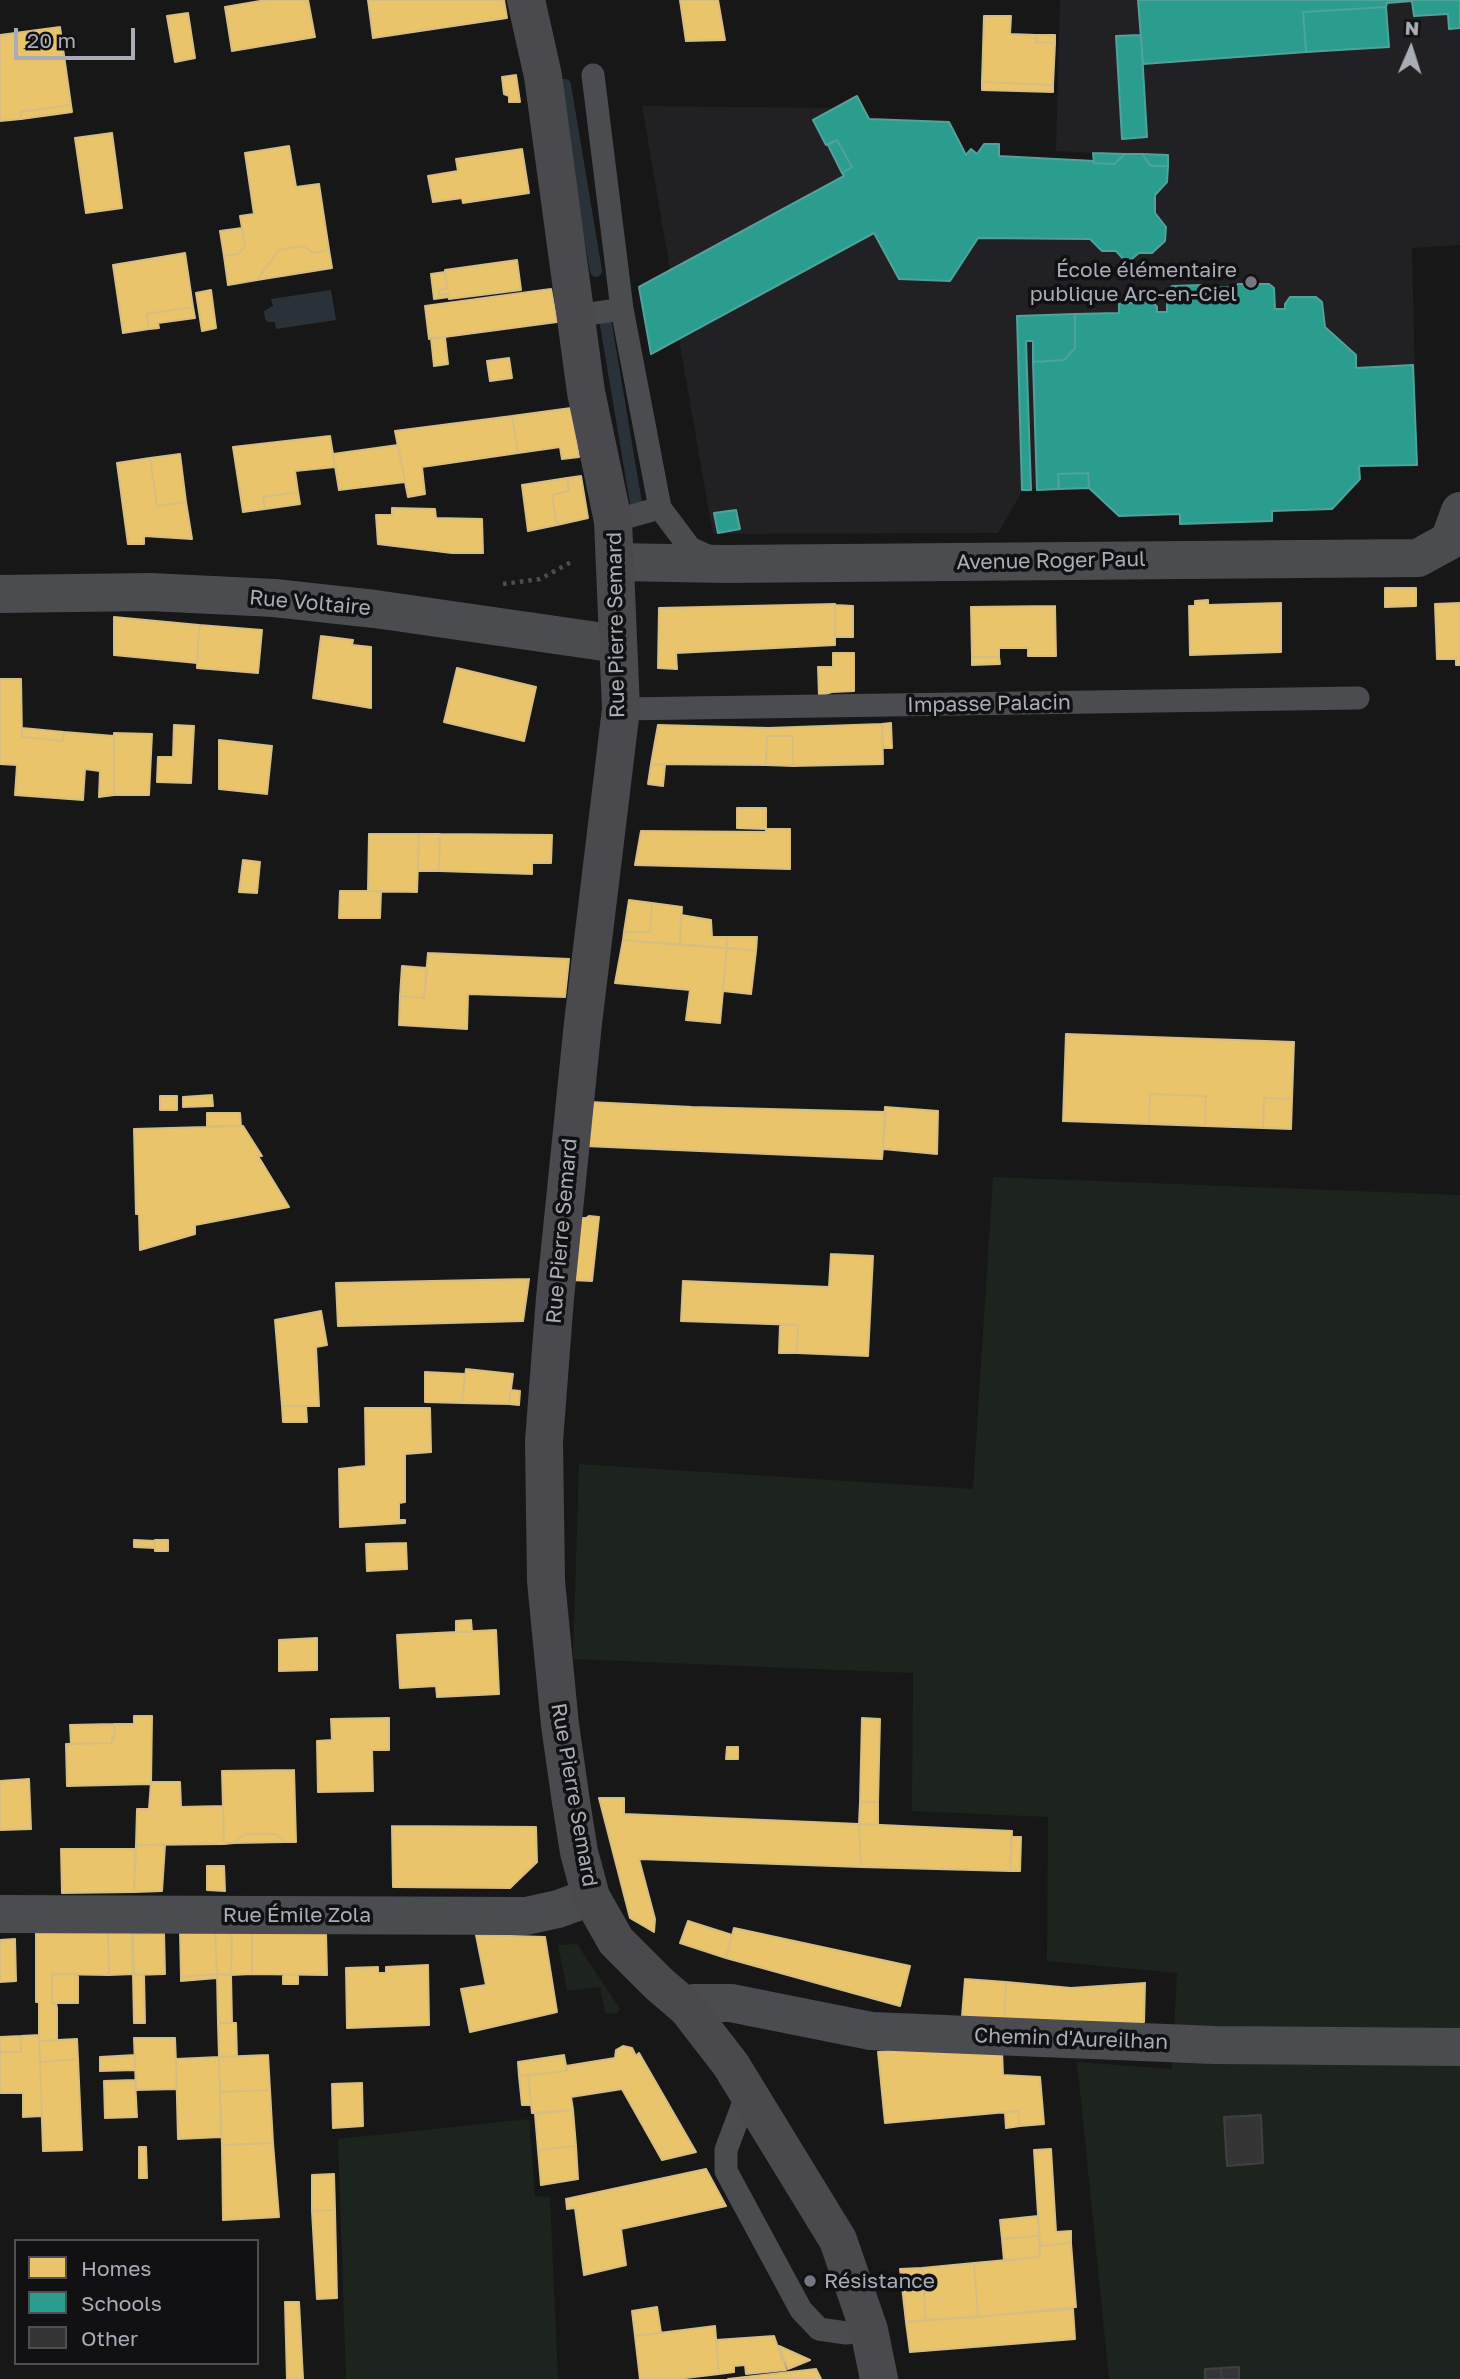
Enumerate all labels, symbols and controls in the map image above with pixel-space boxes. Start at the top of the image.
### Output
scale bar [18,14,138,58]
north arrow [1376,14,1446,84]
text: N [1404,16,1420,39]
text: 20 m [27,27,76,53]
place label: École élémentaire publique Arc-en-Ciel [1030,257,1237,307]
marker: École élémentaire publique Arc-en-Ciel [1243,274,1259,290]
street label: Rue Pierre Semard [602,532,630,718]
street label: Avenue Roger Paul [956,547,1146,575]
street label: Rue Voltaire [248,585,372,621]
street label: Impasse Palacin [907,690,1071,718]
street label: Rue Pierre Semard [541,1137,583,1325]
street label: Rue Pierre Semard [545,1701,603,1889]
street label: Rue Émile Zola [223,1902,371,1928]
street label: Chemin d'Aureilhan [974,2023,1168,2055]
legend [14,2239,259,2365]
text: Homes [81,2255,151,2281]
place label: Résistance [824,2268,935,2294]
marker: Résistance [802,2273,818,2289]
text: Schools [81,2290,162,2316]
text: Other [81,2325,138,2351]

